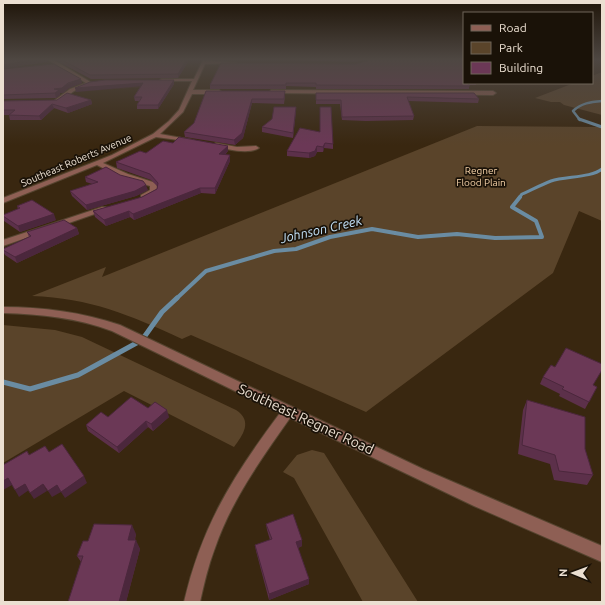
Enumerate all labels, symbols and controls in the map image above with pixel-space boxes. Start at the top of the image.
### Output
legend [463,12,593,84]
text: Road [499,21,527,34]
text: Park [499,41,523,54]
text: Building [499,61,543,74]
street label: Southeast Roberts Avenue [19,132,133,189]
park label: Regner Flood Plain [456,165,506,188]
water label: Johnson Creek [278,213,363,245]
street label: Southeast Regner Road [236,381,376,457]
north arrow [553,553,593,593]
text: N [557,569,569,577]

